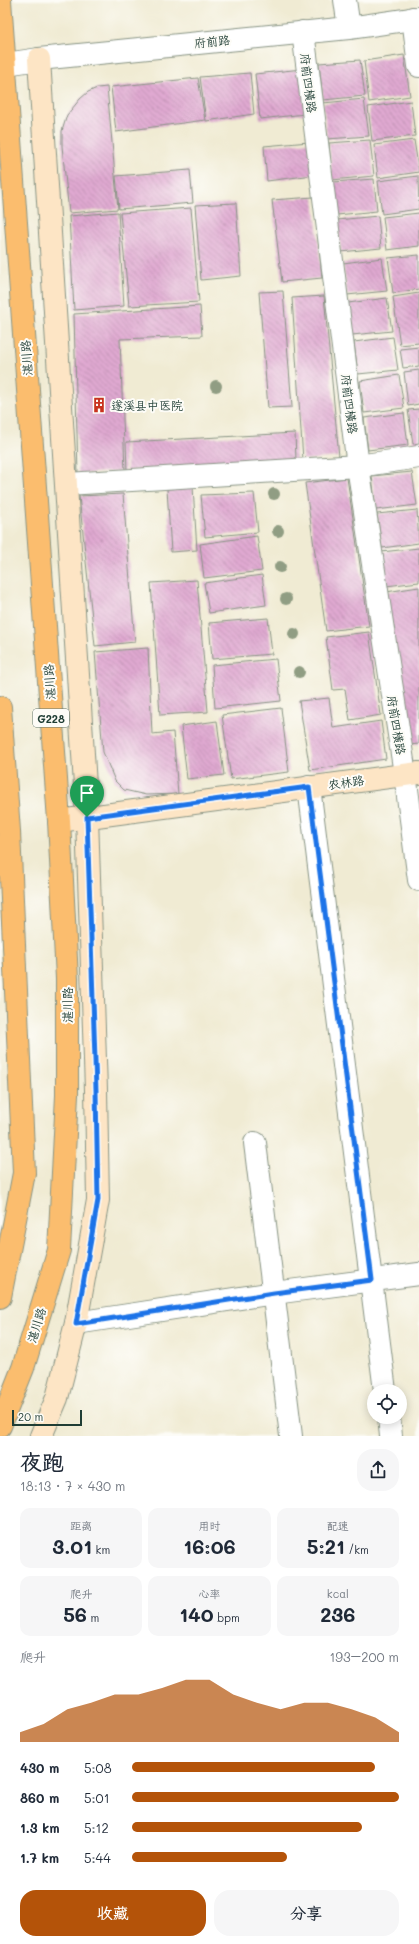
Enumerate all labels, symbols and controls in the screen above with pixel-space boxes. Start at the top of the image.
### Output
street label: 府前路 [193,31,231,51]
street label: 府前四横路 [297,52,321,114]
street label: 湛川路 [17,339,35,377]
street label: 府前四横路 [338,373,362,435]
building icon: 遂溪县中医院 [90,396,108,414]
place label: 遂溪县中医院 [111,397,183,413]
street label: 湛川路 [40,663,58,701]
street label: 府前四横路 [384,694,410,756]
road number: G228 [33,709,69,727]
street label: 农林路 [327,772,365,792]
pin [70,776,104,817]
icon: arrive [76,782,98,804]
street label: 湛川路 [59,987,75,1023]
street label: 湛川路 [23,1305,49,1345]
map controls [367,1384,407,1424]
button: locate [367,1384,407,1424]
scale bar [12,1408,82,1427]
text: 20 m [18,1409,43,1424]
text: 夜跑 [20,1447,64,1476]
button: share [357,1449,399,1491]
text: 18:13 · 7 × 430 m [20,1477,125,1494]
text: 距离 [70,1518,92,1533]
text: 用时 [198,1518,220,1533]
text: 配速 [327,1518,349,1533]
text: 3.01 [52,1533,92,1559]
text: 16:06 [183,1533,236,1559]
text: 5:21 [307,1533,345,1559]
text: km [92,1542,110,1557]
text: /km [345,1542,369,1557]
text: 爬升 [70,1586,92,1601]
text: 心率 [198,1586,220,1601]
text: kcal [327,1586,349,1601]
text: 56 [63,1601,87,1627]
text: 140 [179,1601,214,1627]
text: 236 [320,1601,355,1627]
text: m [87,1610,99,1625]
text: bpm [214,1610,240,1625]
text: 爬升 [20,1648,46,1665]
text: 193–200 m [329,1648,399,1665]
text: 430 m [20,1759,59,1776]
text: 5:08 [84,1759,112,1776]
text: 860 m [20,1789,59,1806]
text: 5:01 [84,1789,109,1806]
text: 1.3 km [20,1819,60,1836]
text: 5:12 [84,1819,109,1836]
text: 1.7 km [20,1849,59,1866]
text: 5:44 [84,1849,111,1866]
button: 收藏 [20,1890,206,1936]
button: 分享 [214,1890,399,1936]

